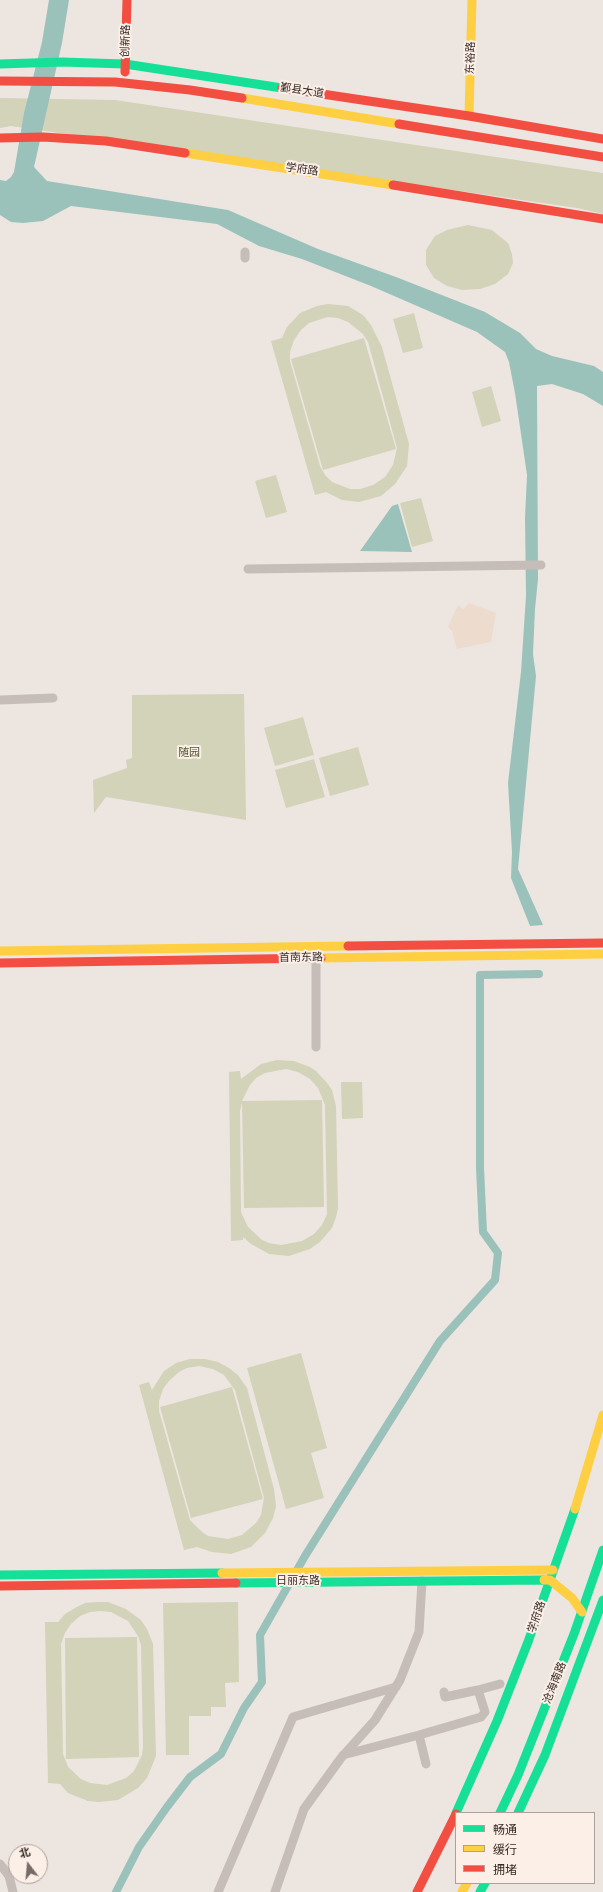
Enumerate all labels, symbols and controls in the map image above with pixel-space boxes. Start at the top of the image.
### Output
street label: 创新路 [119,24,133,58]
street label: 东裕路 [464,41,478,75]
street label: 鄞县大道 [279,81,325,101]
street label: 学府路 [285,161,319,179]
park label: 随园 [178,746,200,760]
street label: 首南东路 [279,951,323,965]
street label: 日丽东路 [276,1574,320,1588]
street label: 学府路 [525,1599,549,1635]
street label: 沧海南路 [541,1660,569,1706]
legend [455,1812,595,1884]
text: 畅通 [493,1823,517,1837]
text: 缓行 [493,1843,517,1857]
north arrow [8,1844,48,1884]
text: 北 [18,1845,32,1861]
text: 拥堵 [493,1863,517,1877]

